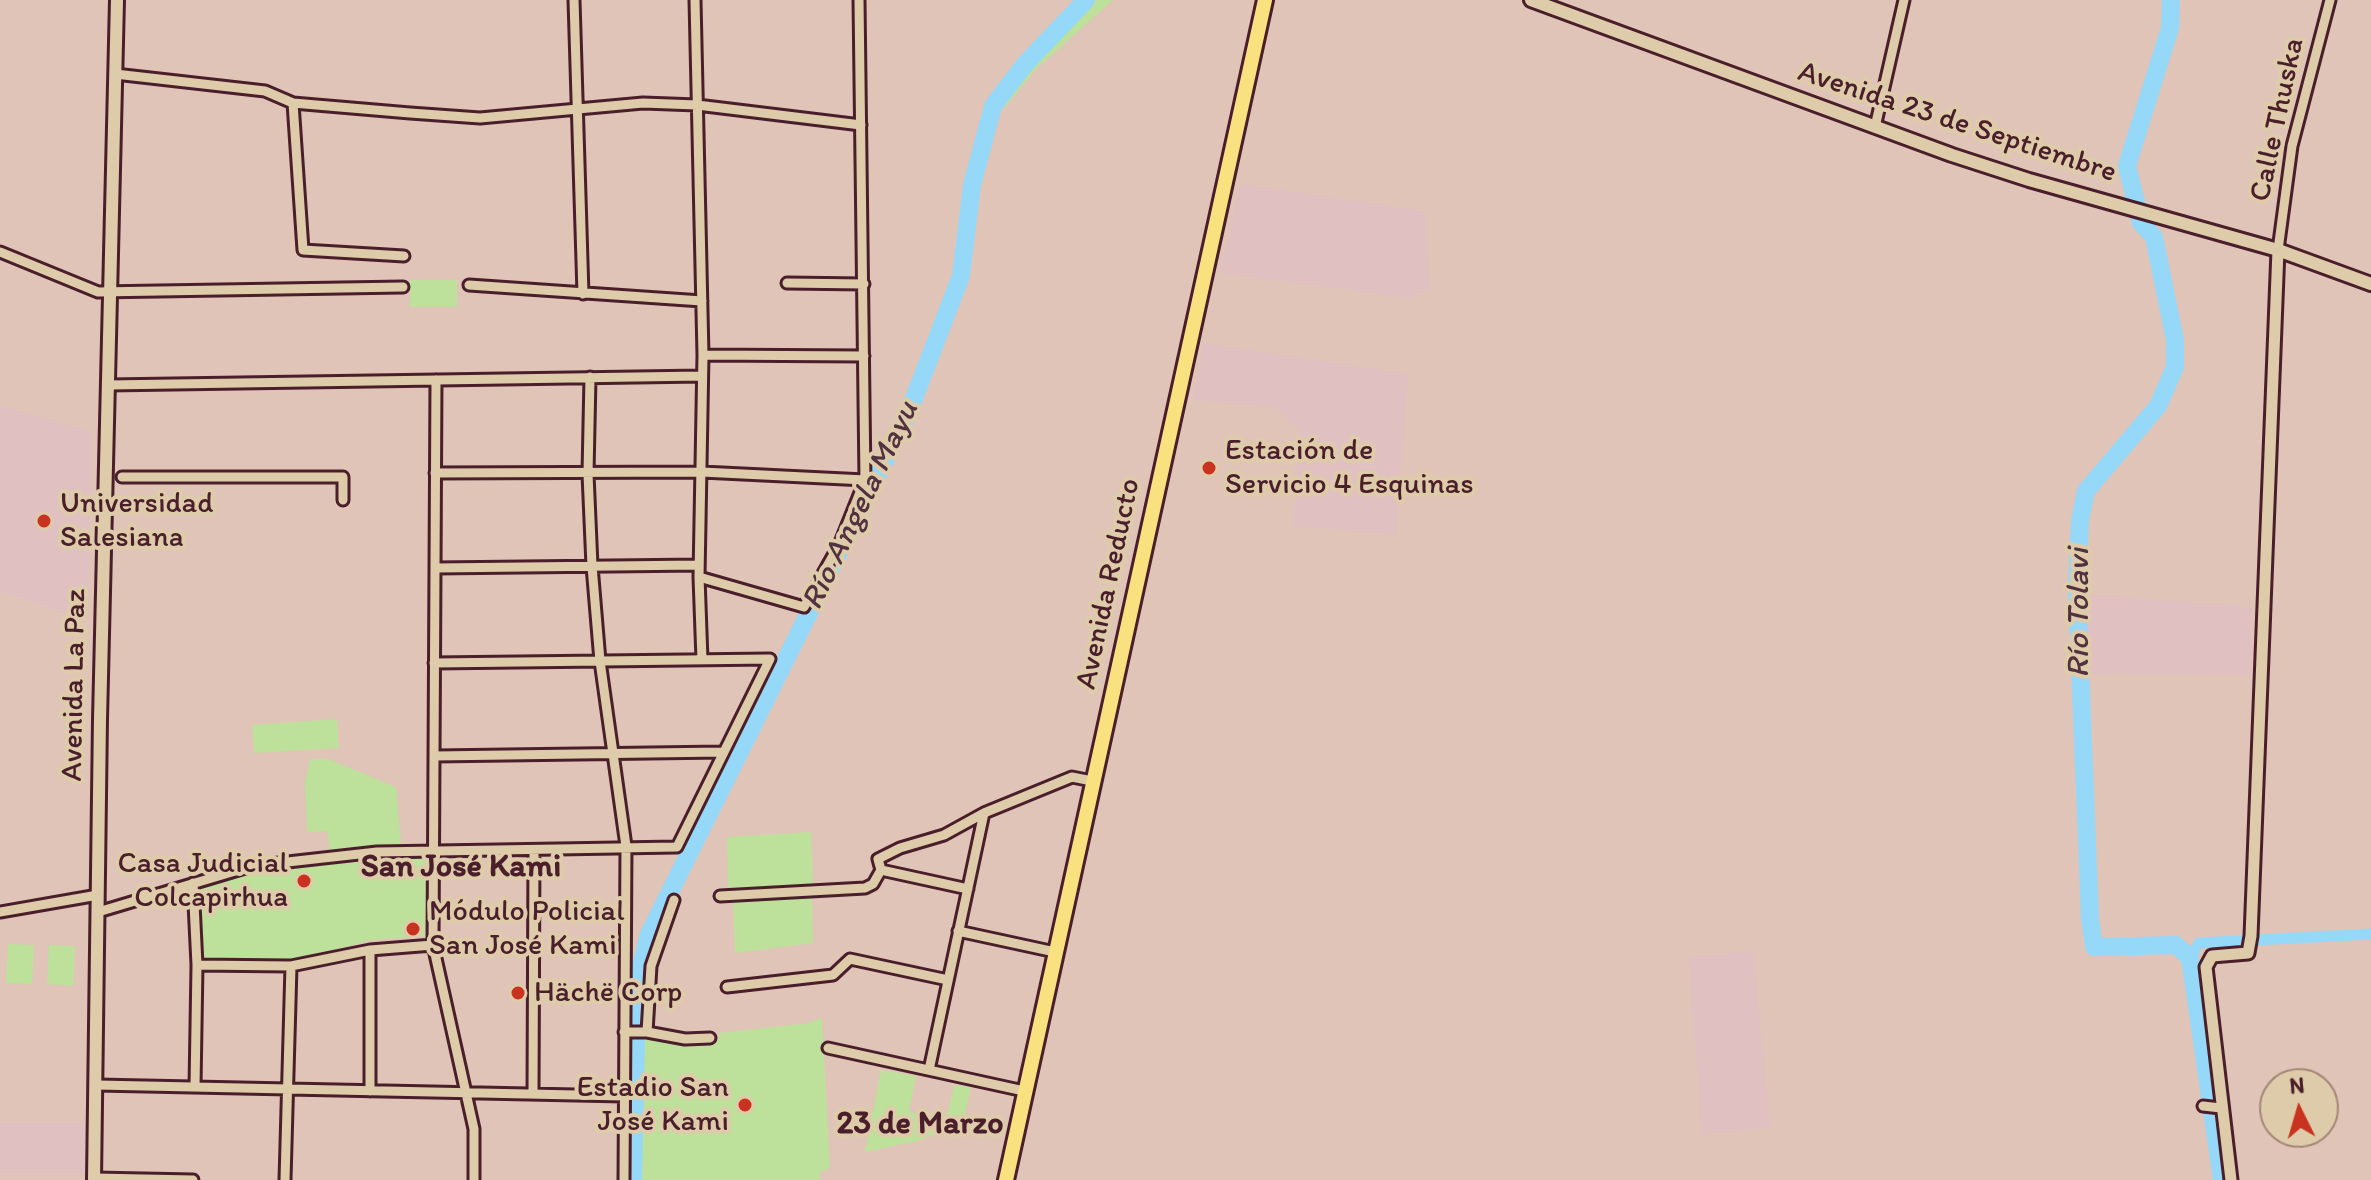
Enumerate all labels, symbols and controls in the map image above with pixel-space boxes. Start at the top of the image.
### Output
street label: Calle Thuska [2243,35,2313,205]
street label: Avenida 23 de Septiembre [1793,55,2121,191]
water label: Río Angela Mayu [794,395,928,617]
place label: Estación de Servicio 4 Esquinas [1225,433,1474,504]
marker: Estación de Servicio 4 Esquinas [1200,459,1218,477]
street label: Avenida Reducto [1069,475,1149,693]
place label: Universidad Salesiana [60,486,214,556]
marker: Universidad Salesiana [35,512,53,530]
water label: Río Tolavi [2061,548,2099,678]
street label: Avenida La Paz [55,588,95,782]
place label: Casa Judicial Colcapirhua [118,846,288,916]
district label: San José Kami [361,849,561,887]
marker: Casa Judicial Colcapirhua [295,872,313,890]
place label: Módulo Policial San José Kami [429,894,625,964]
marker: Módulo Policial San José Kami [404,920,422,938]
place label: Hächë Corp [534,975,682,1011]
marker: Hächë Corp [509,984,527,1002]
north arrow [2259,1068,2339,1148]
place label: Estadio San José Kami [577,1070,729,1140]
text: N [2288,1071,2306,1100]
marker: Estadio San José Kami [736,1096,754,1114]
district label: 23 de Marzo [837,1106,1003,1144]

